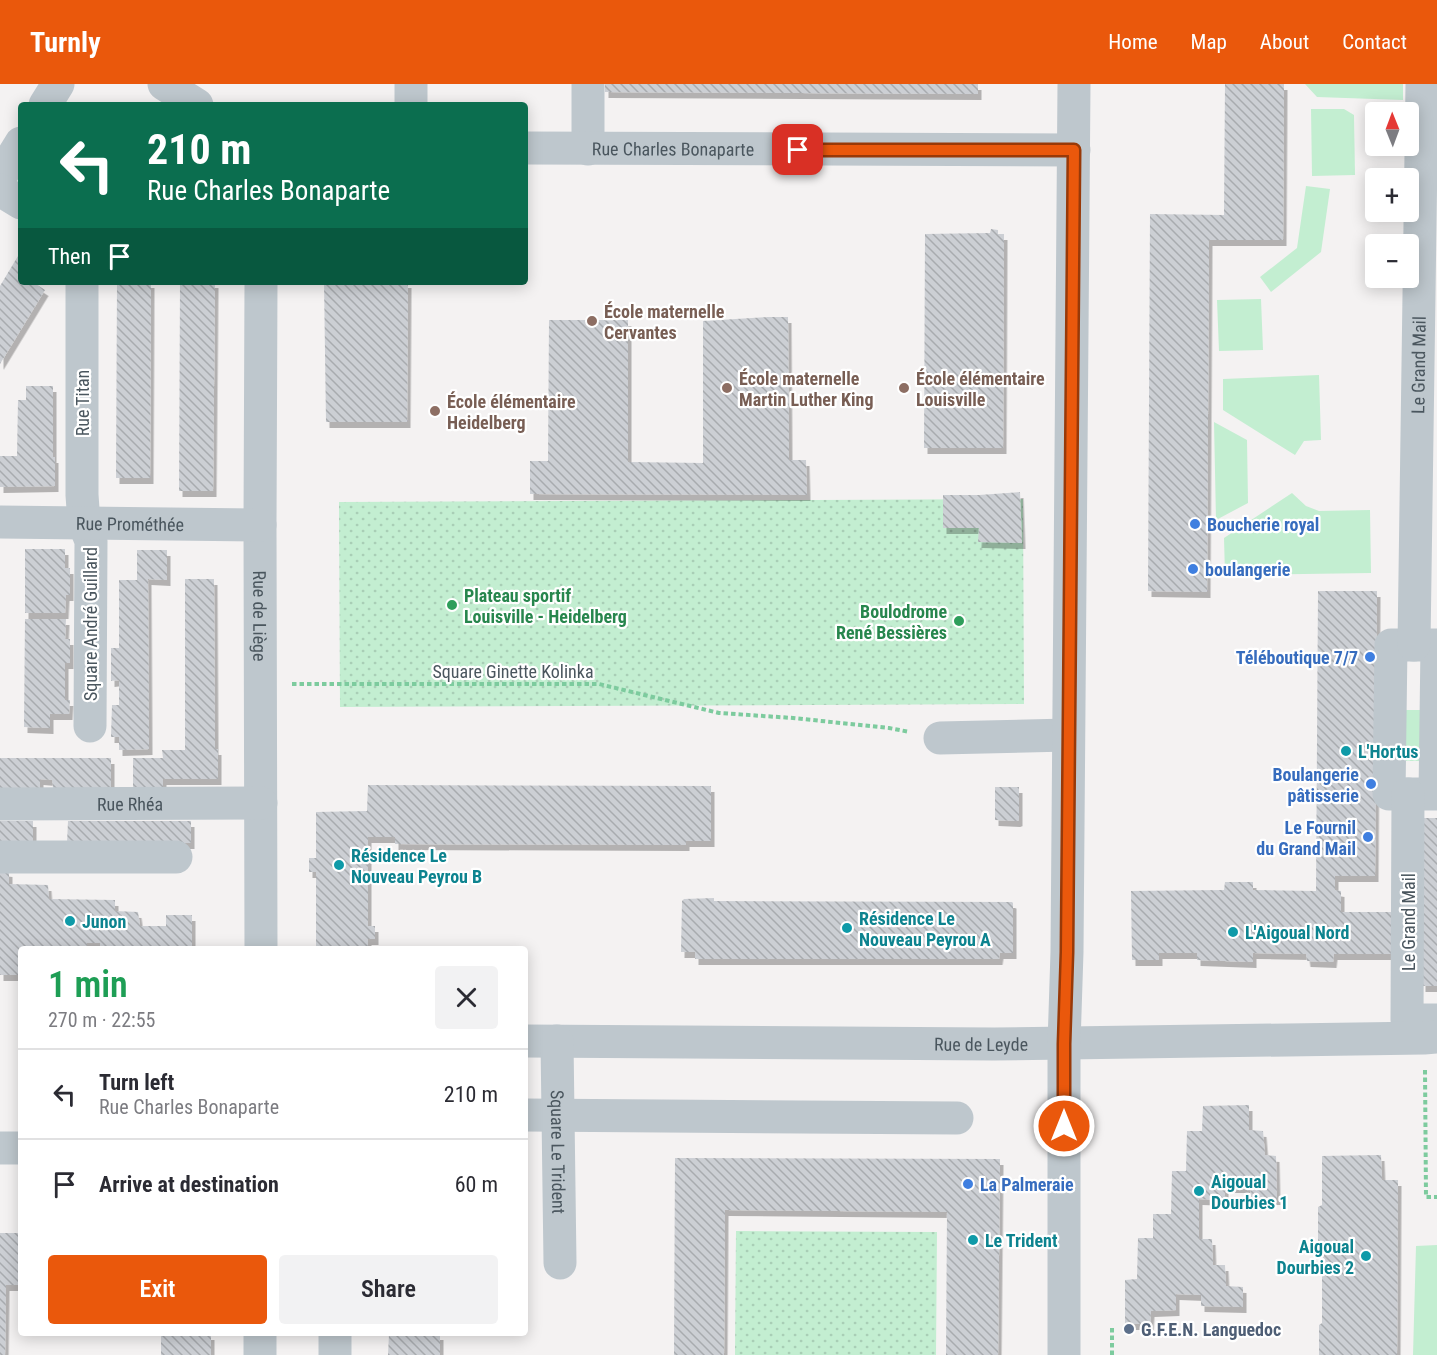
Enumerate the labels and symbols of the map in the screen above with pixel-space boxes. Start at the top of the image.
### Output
north arrow [1365,102,1419,156]
pin [772,124,823,175]
street label: Rue Charles Bonaparte [592,138,754,159]
place label: École maternelle Cervantes [604,301,725,343]
marker: École maternelle Cervantes [585,314,599,328]
street label: Le Grand Mail [1407,316,1429,414]
place label: École maternelle Martin Luther King [739,368,873,410]
place label: École élémentaire Louisville [916,368,1045,410]
street label: Rue Titan [72,370,93,436]
marker: École maternelle Martin Luther King [720,381,734,395]
marker: École élémentaire Louisville [897,381,911,395]
place label: École élémentaire Heidelberg [447,391,576,433]
marker: École élémentaire Heidelberg [428,404,442,418]
street label: Rue Prométhée [76,512,184,535]
place label: Boucherie royal [1207,514,1319,535]
marker: Boucherie royal [1188,517,1202,531]
street label: Square André Guillard [80,547,101,701]
place label: boulangerie [1205,559,1291,580]
marker: boulangerie [1186,562,1200,576]
street label: Rue de Liège [250,571,271,661]
place label: Plateau sportif Louisville - Heidelberg [464,585,627,627]
marker: Plateau sportif Louisville - Heidelberg [445,598,459,612]
place label: Boulodrome René Bessières [836,601,947,643]
marker: Boulodrome René Bessières [952,614,966,628]
place label: Téléboutique 7/7 [1236,647,1358,668]
marker: Téléboutique 7/7 [1363,650,1377,664]
street label: Square Ginette Kolinka [432,661,594,682]
place label: L'Hortus [1358,741,1418,762]
marker: L'Hortus [1339,744,1353,758]
place label: Boulangerie pâtisserie [1272,764,1359,806]
marker: Boulangerie pâtisserie [1364,777,1378,791]
street label: Rue Rhéa [97,793,163,814]
place label: Le Fournil du Grand Mail [1256,817,1356,859]
marker: Le Fournil du Grand Mail [1361,830,1375,844]
place label: Résidence Le Nouveau Peyrou B [351,845,482,887]
marker: Résidence Le Nouveau Peyrou B [332,858,346,872]
street label: Le Grand Mail [1398,873,1419,971]
place label: Résidence Le Nouveau Peyrou A [859,908,991,950]
place label: Junon [82,911,126,932]
marker: Junon [63,914,77,928]
marker: Résidence Le Nouveau Peyrou A [840,921,854,935]
place label: L'Aigoual Nord [1245,922,1349,943]
marker: L'Aigoual Nord [1226,925,1240,939]
street label: Rue de Leyde [934,1033,1028,1055]
street label: Square Le Trident [547,1090,570,1214]
position arrow [1032,1094,1096,1158]
place label: Aigoual Dourbies 1 [1211,1171,1288,1213]
place label: La Palmeraie [980,1174,1074,1195]
marker: La Palmeraie [961,1177,975,1191]
marker: Aigoual Dourbies 1 [1192,1184,1206,1198]
place label: Le Trident [985,1230,1058,1251]
marker: Le Trident [966,1233,980,1247]
place label: Aigoual Dourbies 2 [1277,1236,1354,1278]
marker: Aigoual Dourbies 2 [1359,1249,1373,1263]
place label: G.F.E.N. Languedoc [1141,1319,1281,1340]
marker: G.F.E.N. Languedoc [1122,1322,1136,1336]

